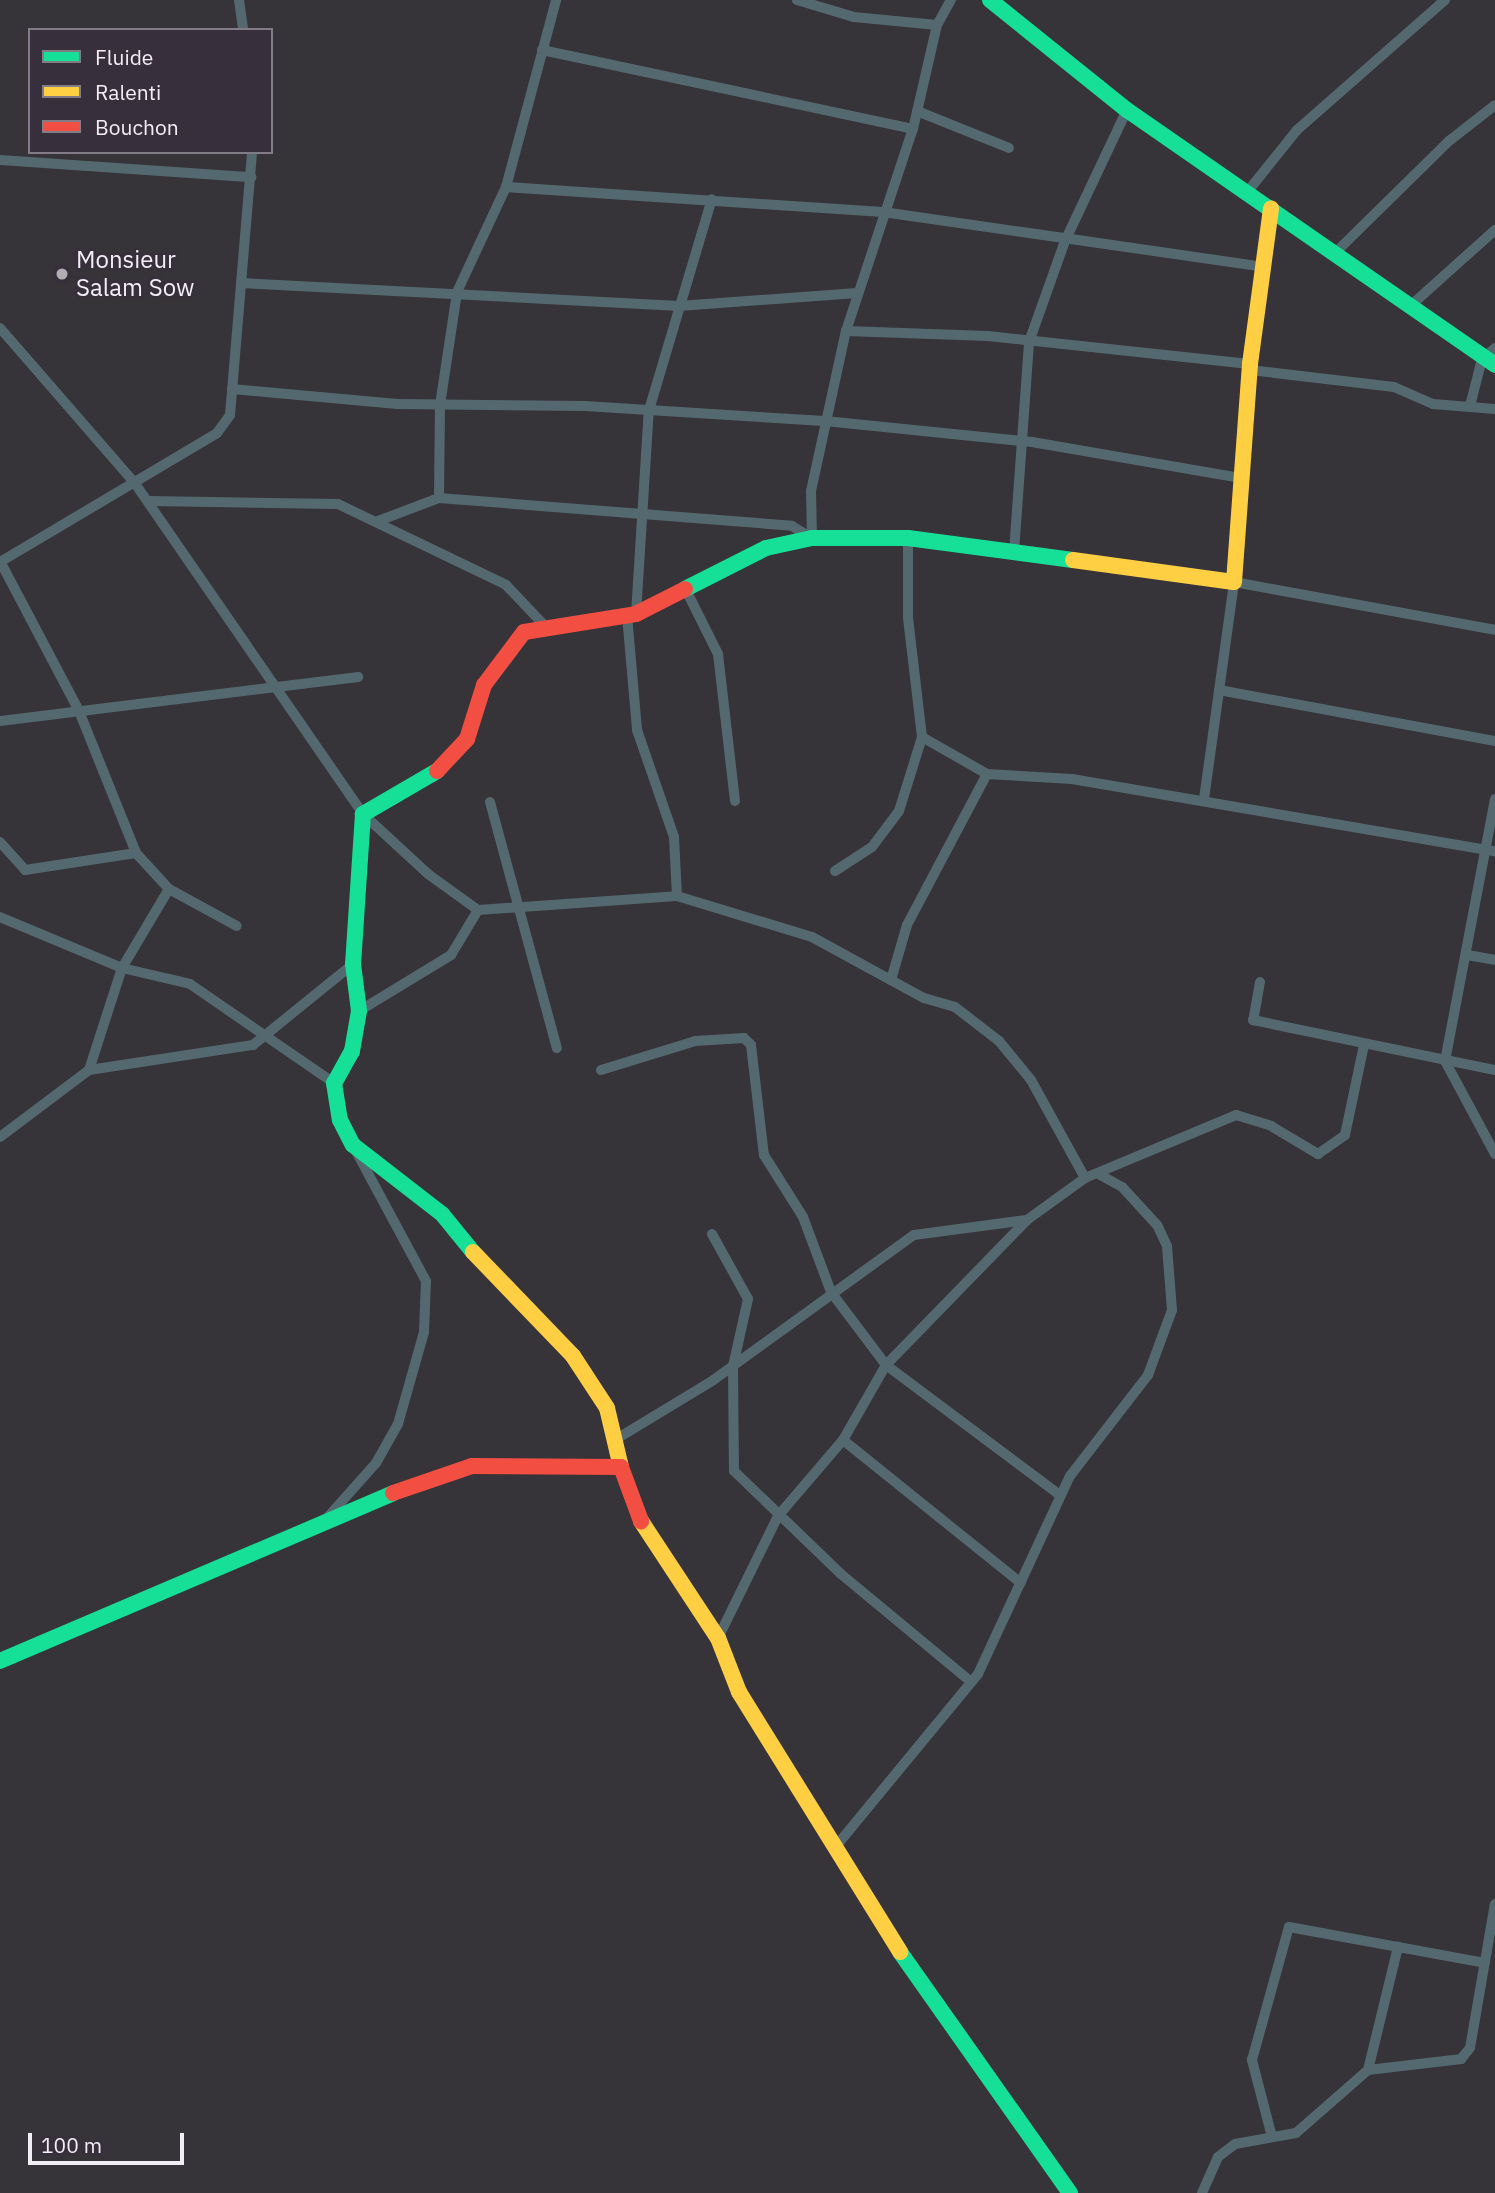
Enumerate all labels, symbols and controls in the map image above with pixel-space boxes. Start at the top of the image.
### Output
legend [28,28,273,154]
text: Fluide [95,43,153,71]
text: Ralenti [95,78,161,106]
text: Bouchon [95,113,179,141]
place label: Monsieur Salam Sow [76,246,194,302]
marker: Monsieur Salam Sow [54,266,70,282]
scale bar [32,2120,187,2164]
text: 100 m [41,2131,102,2159]

